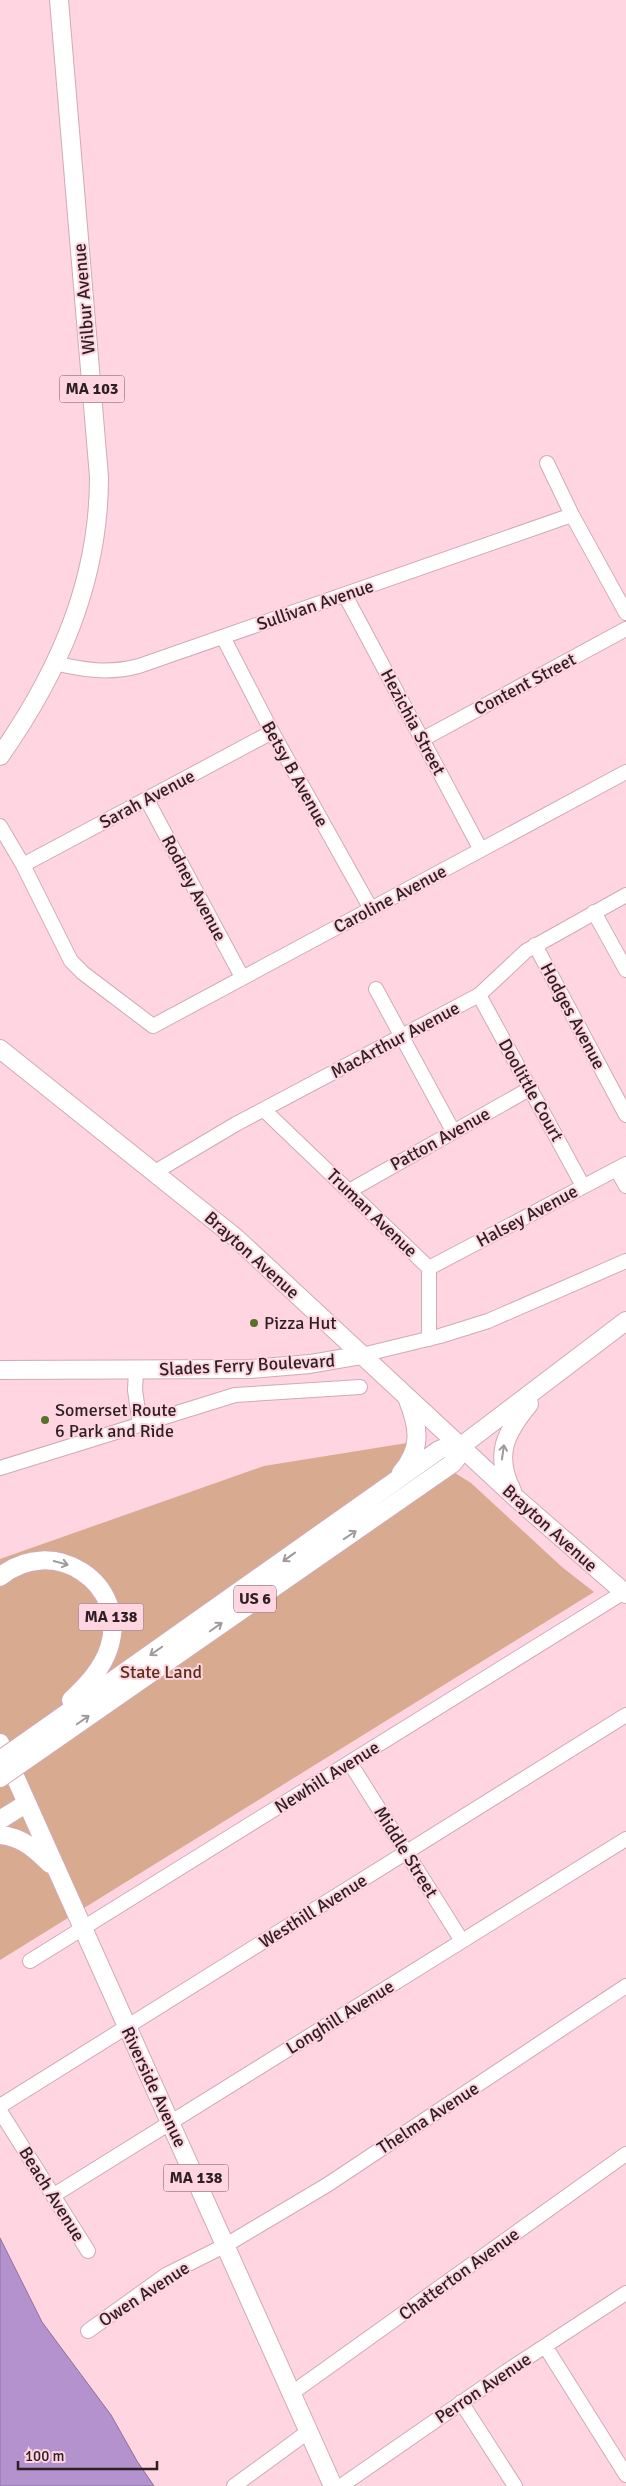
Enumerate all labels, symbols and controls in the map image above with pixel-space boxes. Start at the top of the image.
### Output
street label: Wilbur Avenue [68,242,100,356]
road number: MA 103 [59,376,124,402]
street label: Sullivan Avenue [254,575,376,635]
street label: Content Street [470,648,580,720]
street label: Hezichia Street [376,665,450,779]
street label: Betsy B Avenue [257,717,333,831]
street label: Sarah Avenue [96,765,198,833]
street label: Rodney Avenue [157,831,231,945]
street label: Caroline Avenue [330,860,450,938]
street label: Hodges Avenue [536,959,610,1073]
street label: MacArthur Avenue [327,997,463,1083]
street label: Doolittle Court [494,1035,568,1145]
street label: Patton Avenue [386,1103,494,1175]
street label: Truman Avenue [322,1164,422,1262]
street label: Halsey Avenue [472,1180,582,1252]
street label: Brayton Avenue [200,1207,304,1303]
place label: Pizza Hut [264,1312,337,1334]
marker: Pizza Hut [248,1317,260,1329]
street label: Slades Ferry Boulevard [159,1349,335,1381]
place label: Somerset Route 6 Park and Ride [55,1399,176,1442]
marker: Somerset Route 6 Park and Ride [39,1414,51,1426]
one-way arrow [498,1444,508,1460]
street label: Brayton Avenue [498,1480,602,1576]
one-way arrow [343,1530,357,1540]
one-way arrow [283,1551,296,1562]
one-way arrow [53,1558,69,1568]
road number: US 6 [234,1586,276,1612]
road number: MA 138 [78,1604,144,1630]
one-way arrow [209,1621,222,1632]
one-way arrow [150,1645,163,1656]
park label: State Land [120,1661,202,1683]
one-way arrow [76,1715,90,1725]
street label: Newhill Avenue [271,1736,383,1818]
street label: Middle Street [369,1802,443,1902]
street label: Westhill Avenue [255,1869,371,1953]
street label: Longhill Avenue [282,1975,398,2059]
street label: Riverside Avenue [116,2023,192,2151]
street label: Thelma Avenue [373,2077,483,2159]
street label: Beach Avenue [14,2143,90,2245]
road number: MA 138 [164,2164,228,2192]
street label: Chatterton Avenue [394,2223,524,2325]
street label: Owen Avenue [95,2257,193,2331]
street label: Perron Avenue [431,2348,535,2428]
scale bar [18,2438,156,2470]
text: 100 m [25,2447,65,2465]

